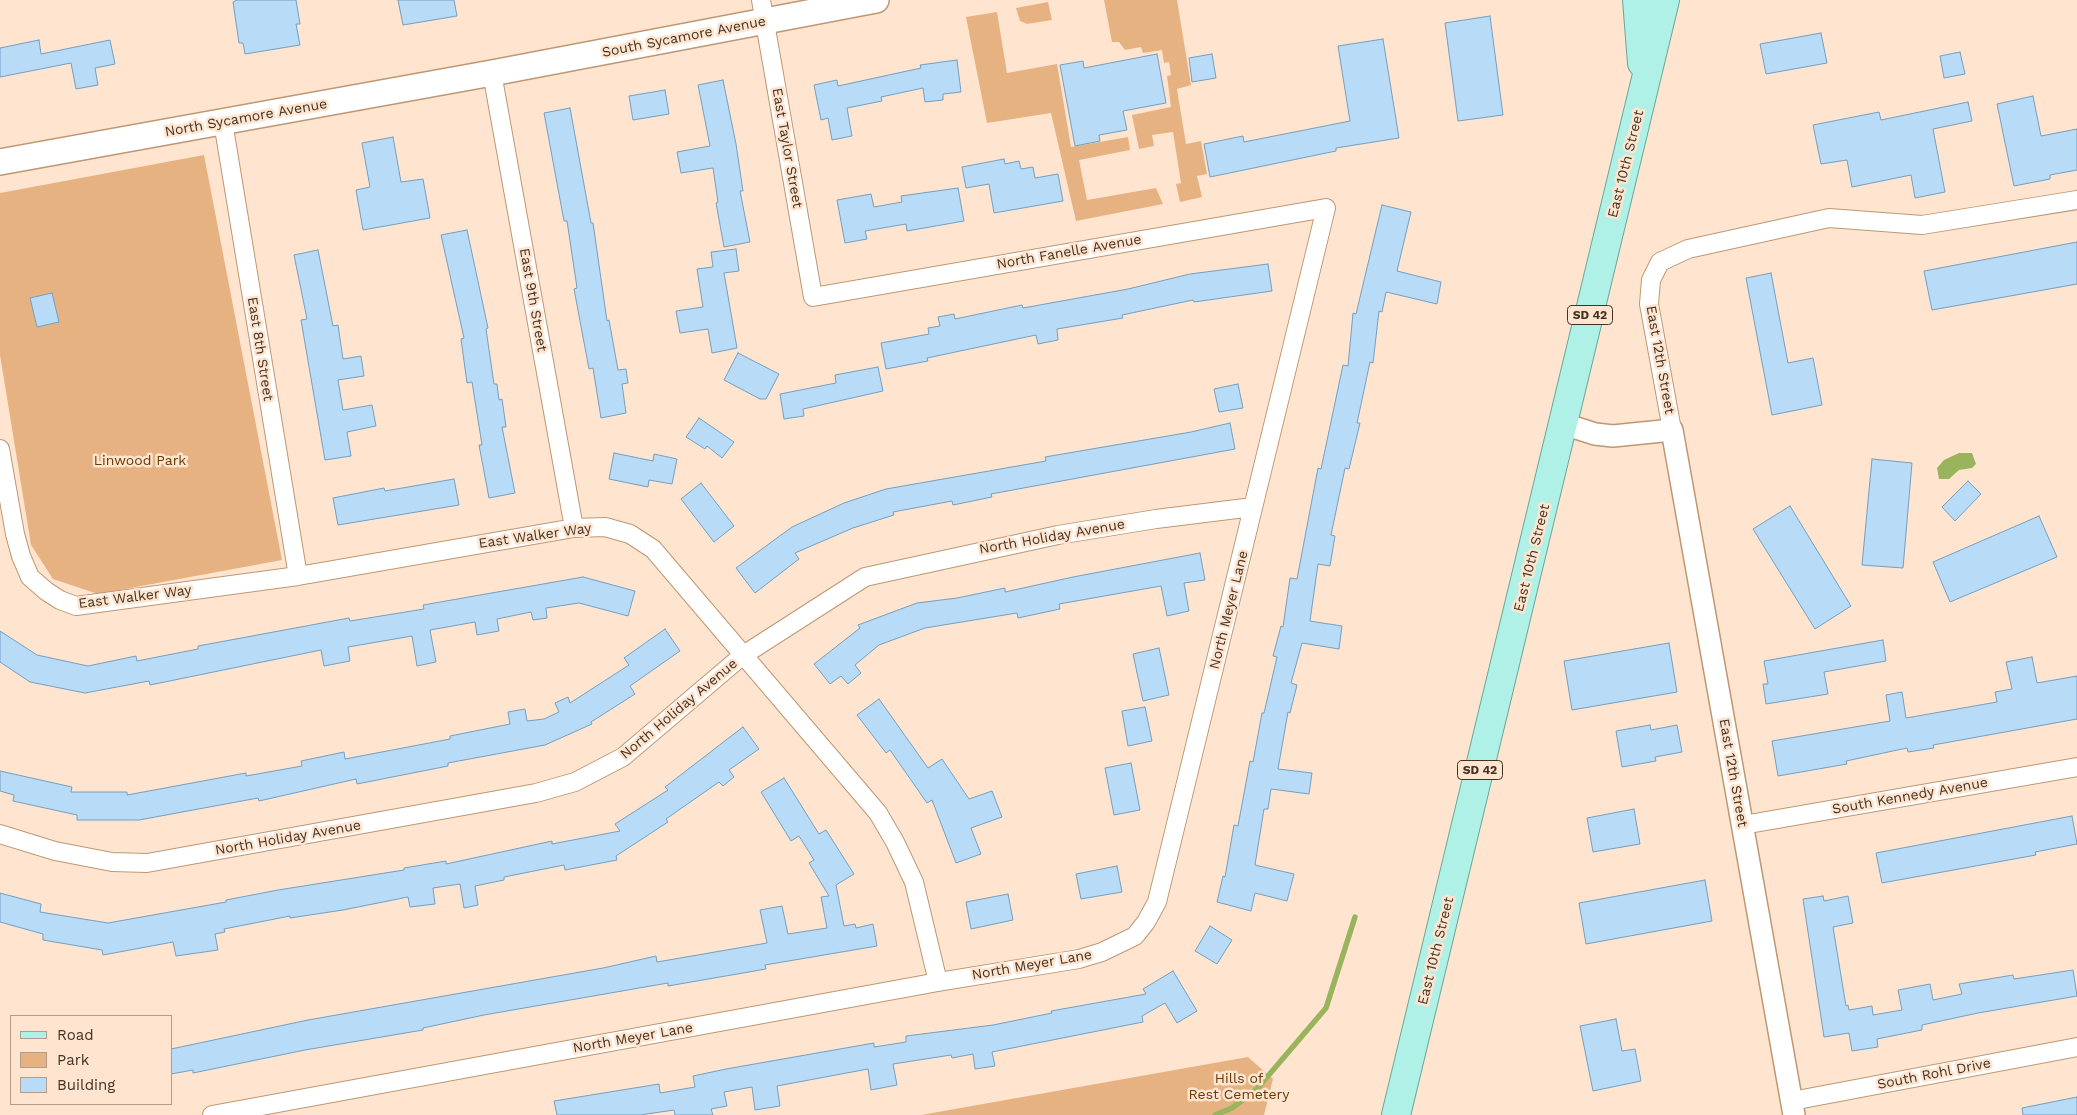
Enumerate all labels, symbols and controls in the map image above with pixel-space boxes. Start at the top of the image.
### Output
street label: South Sycamore Avenue [601,13,767,61]
street label: East Taylor Street [768,86,806,210]
street label: North Sycamore Avenue [164,95,328,141]
street label: East 10th Street [1604,108,1648,220]
street label: North Fanelle Avenue [995,231,1143,273]
street label: East 9th Street [516,247,550,353]
street label: East 8th Street [243,296,277,402]
street label: East 12th Street [1642,304,1678,416]
road number: SD 42 [1568,306,1612,324]
park label: Linwood Park [94,453,186,469]
street label: East 10th Street [1510,502,1554,614]
street label: North Holiday Avenue [978,516,1126,558]
street label: East Walker Way [477,520,593,552]
street label: North Meyer Lane [1206,549,1252,671]
street label: East Walker Way [77,582,193,612]
street label: North Holiday Avenue [617,655,741,763]
street label: East 12th Street [1715,717,1751,829]
road number: SD 42 [1458,760,1502,780]
street label: South Kennedy Avenue [1831,774,1989,818]
street label: North Holiday Avenue [214,817,362,859]
street label: East 10th Street [1414,895,1458,1007]
street label: North Meyer Lane [971,946,1093,984]
legend [10,1015,172,1105]
street label: North Meyer Lane [572,1019,694,1057]
text: Road [57,1026,94,1044]
text: Park [57,1051,89,1069]
street label: South Rohl Drive [1876,1055,1992,1093]
park label: Hills of Rest Cemetery [1189,1071,1289,1104]
text: Building [57,1076,115,1094]

